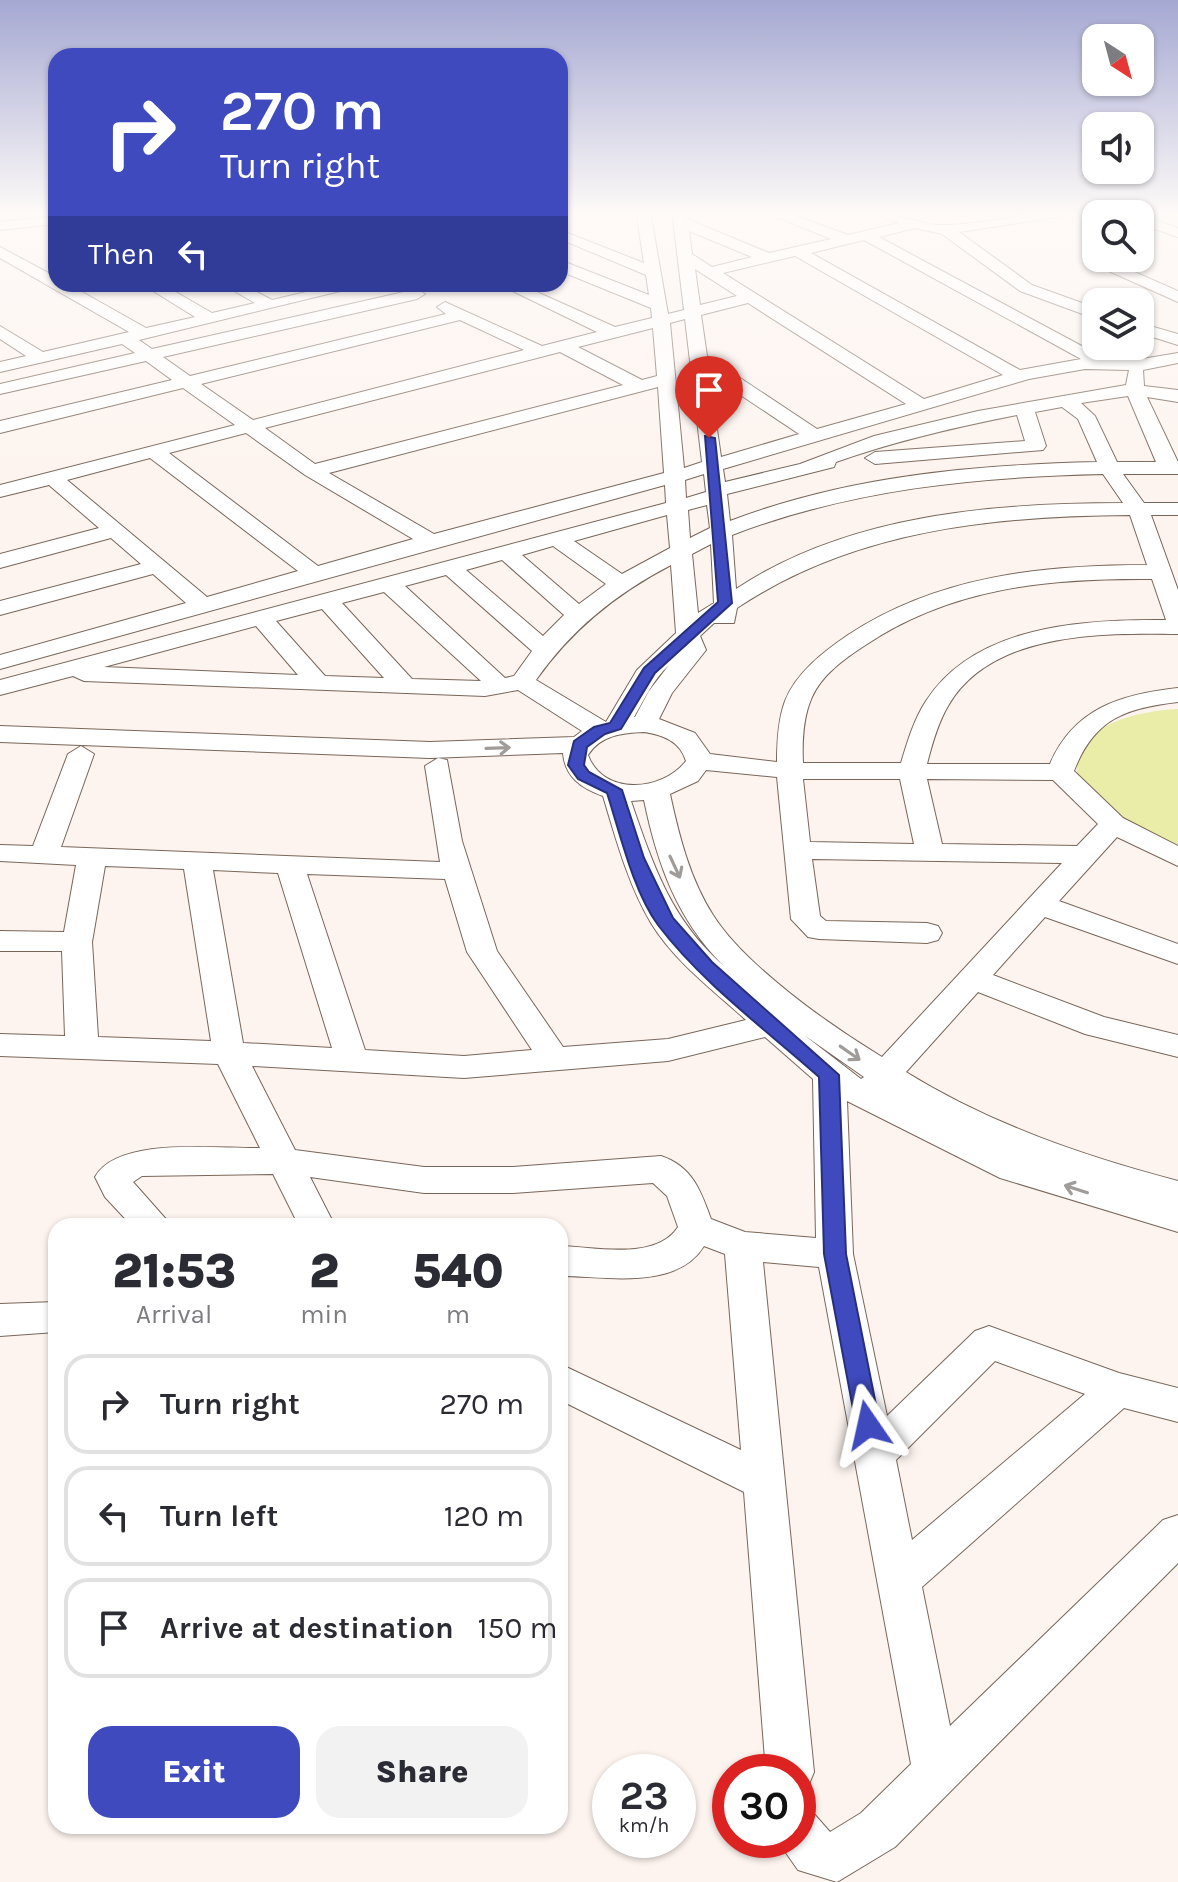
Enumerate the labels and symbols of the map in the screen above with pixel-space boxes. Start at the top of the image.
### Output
north arrow [1082,24,1154,96]
pin [675,356,743,438]
one-way arrow [484,740,511,755]
one-way arrow [668,855,683,879]
one-way arrow [839,1045,861,1061]
one-way arrow [1064,1181,1089,1195]
position arrow [826,1383,910,1467]
speed limit sign: 30 [712,1754,816,1858]

